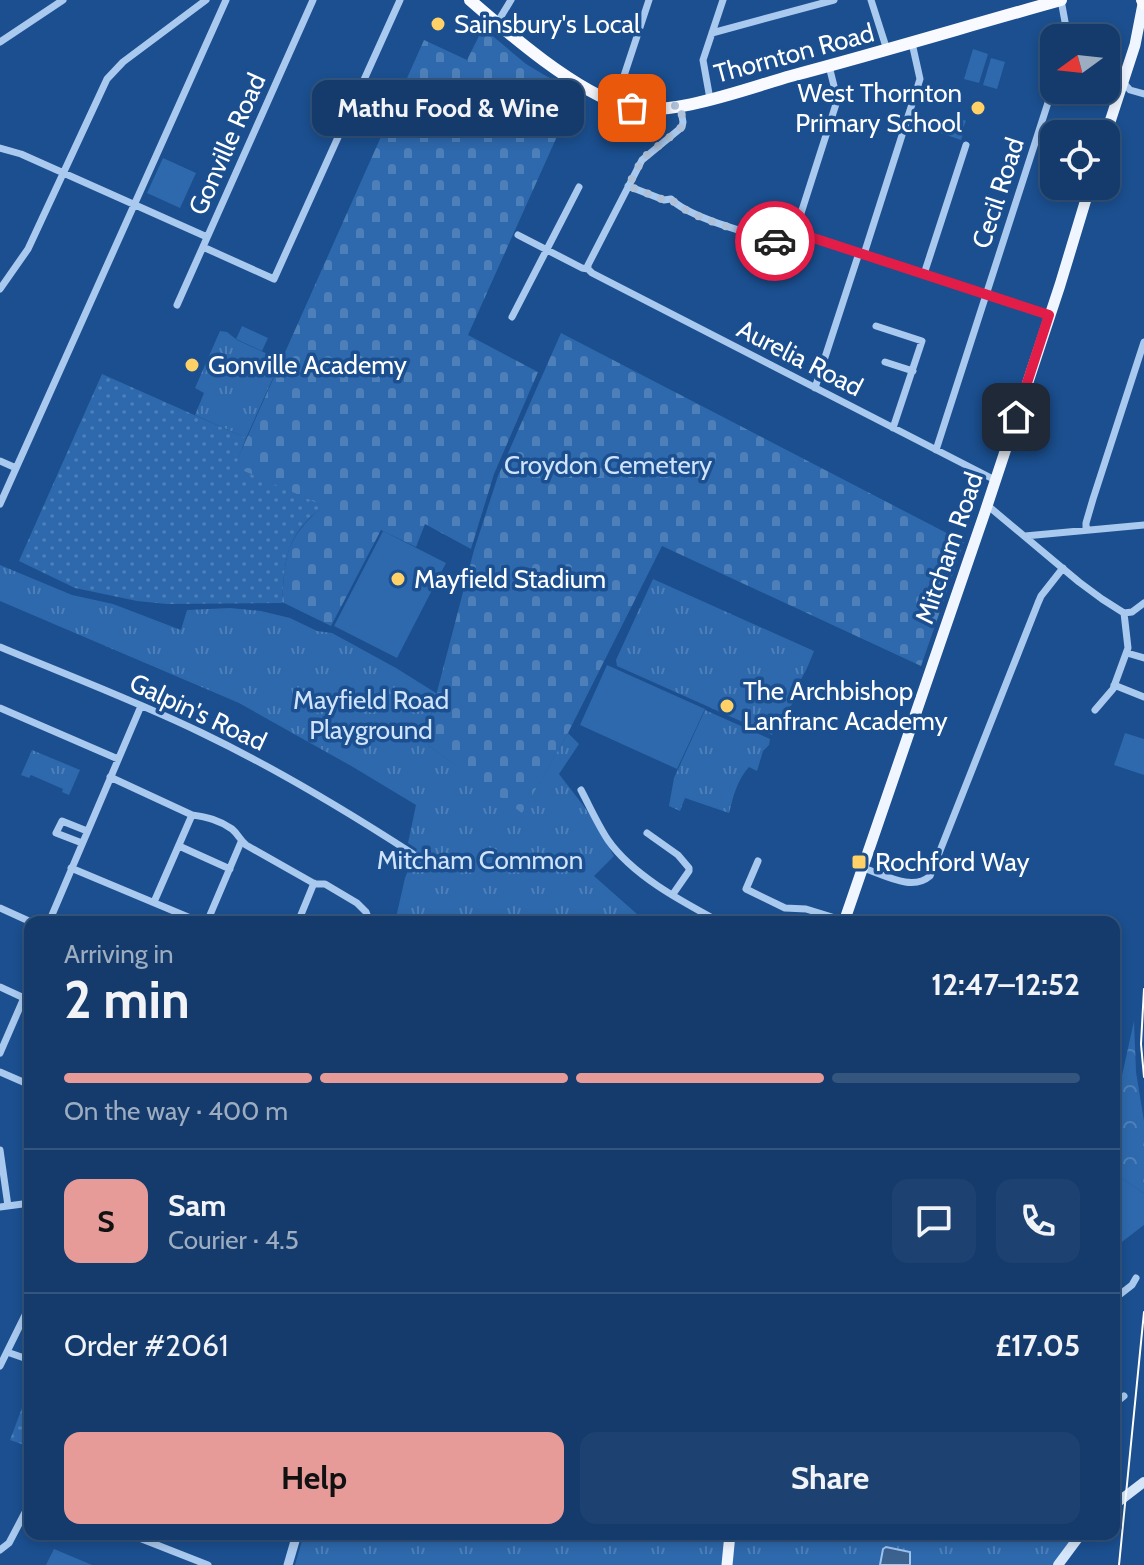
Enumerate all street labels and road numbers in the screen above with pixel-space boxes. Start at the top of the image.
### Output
street label: Thornton Road [710,16,878,90]
street label: Gonville Road [182,68,272,220]
street label: Cecil Road [965,134,1031,252]
street label: Aurelia Road [732,313,868,403]
street label: Mitcham Road [908,468,990,628]
street label: Galpin's Road [124,666,272,758]

